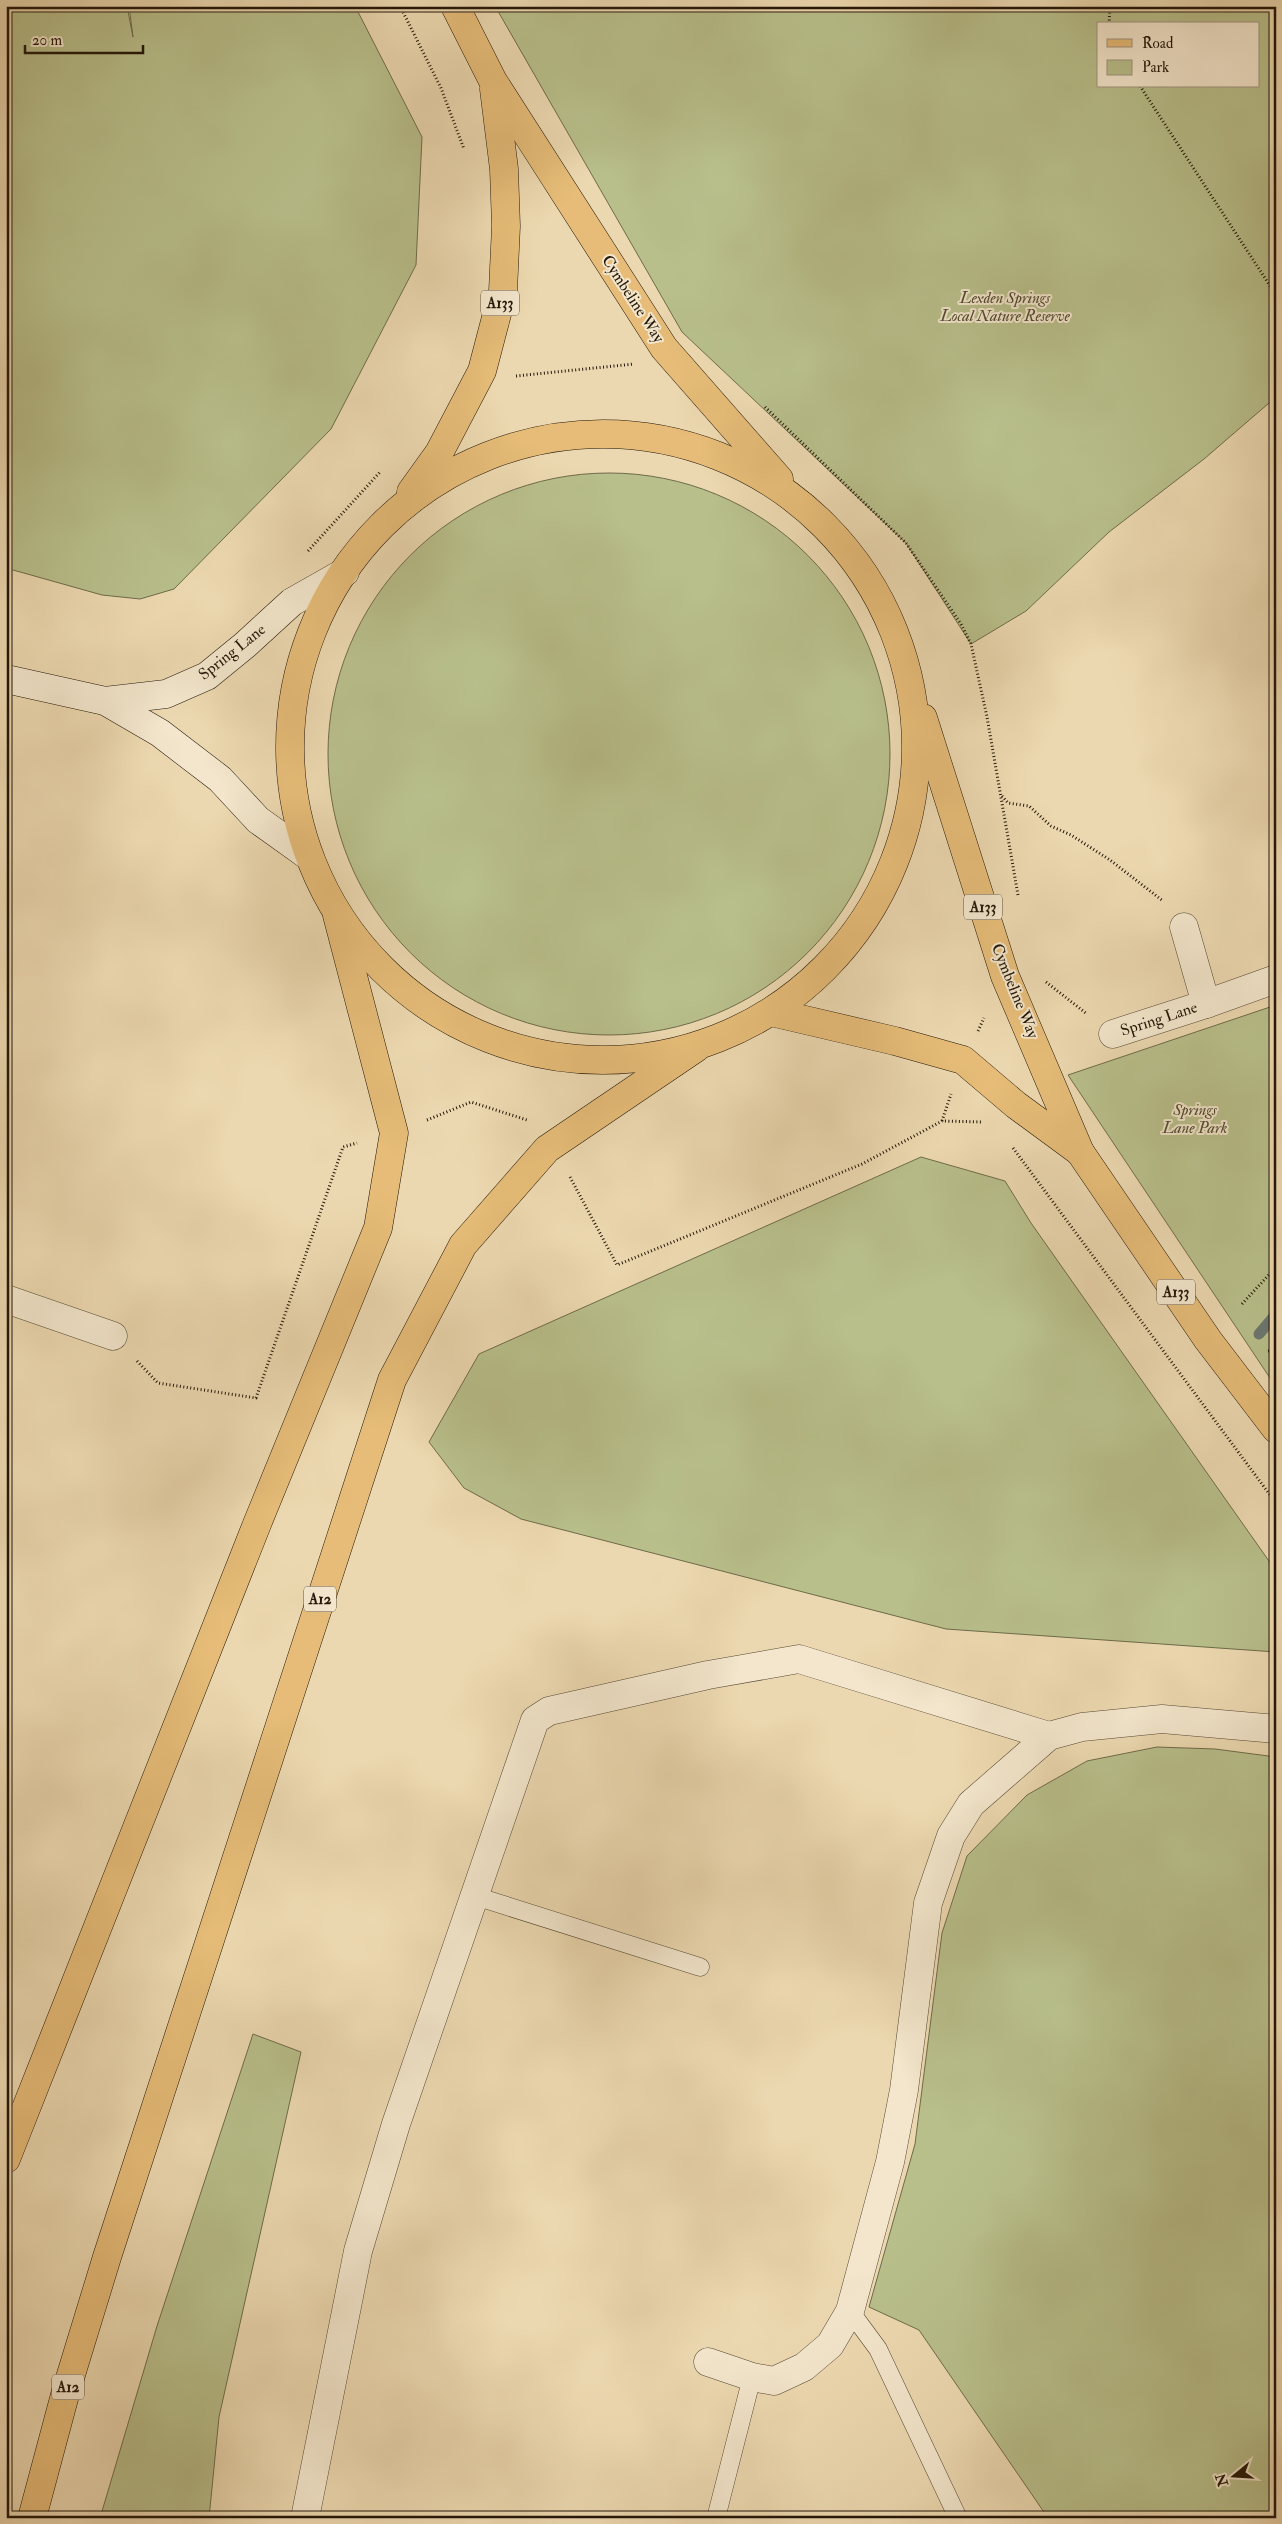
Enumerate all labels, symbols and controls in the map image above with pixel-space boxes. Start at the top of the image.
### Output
scale bar [25,22,142,54]
legend [1097,22,1260,88]
text: 20 m [32,31,62,50]
text: Road [1142,34,1174,53]
text: Park [1142,58,1169,77]
street label: Cymbeline Way [597,251,669,347]
park label: Lexden Springs Local Nature Reserve [939,288,1071,326]
road number: A133 [481,290,519,316]
street label: Spring Lane [194,619,270,685]
road number: A133 [964,894,1002,920]
street label: Cymbeline Way [987,941,1043,1042]
street label: Spring Lane [1118,997,1201,1042]
park label: Springs Lane Park [1162,1100,1228,1138]
road number: A133 [1157,1280,1195,1304]
road number: A12 [304,1586,336,1612]
road number: A12 [52,2374,84,2400]
north arrow [1210,2452,1260,2502]
text: N [1212,2471,1232,2489]

